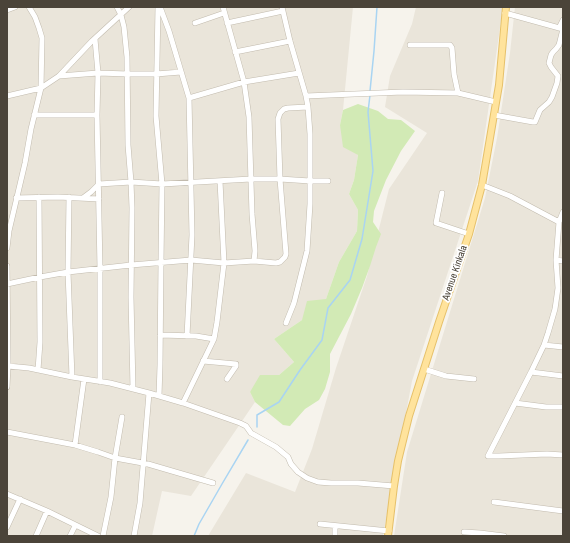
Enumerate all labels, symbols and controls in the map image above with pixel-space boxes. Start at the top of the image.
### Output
street label: Avenue Kinkala [440,244,470,302]

